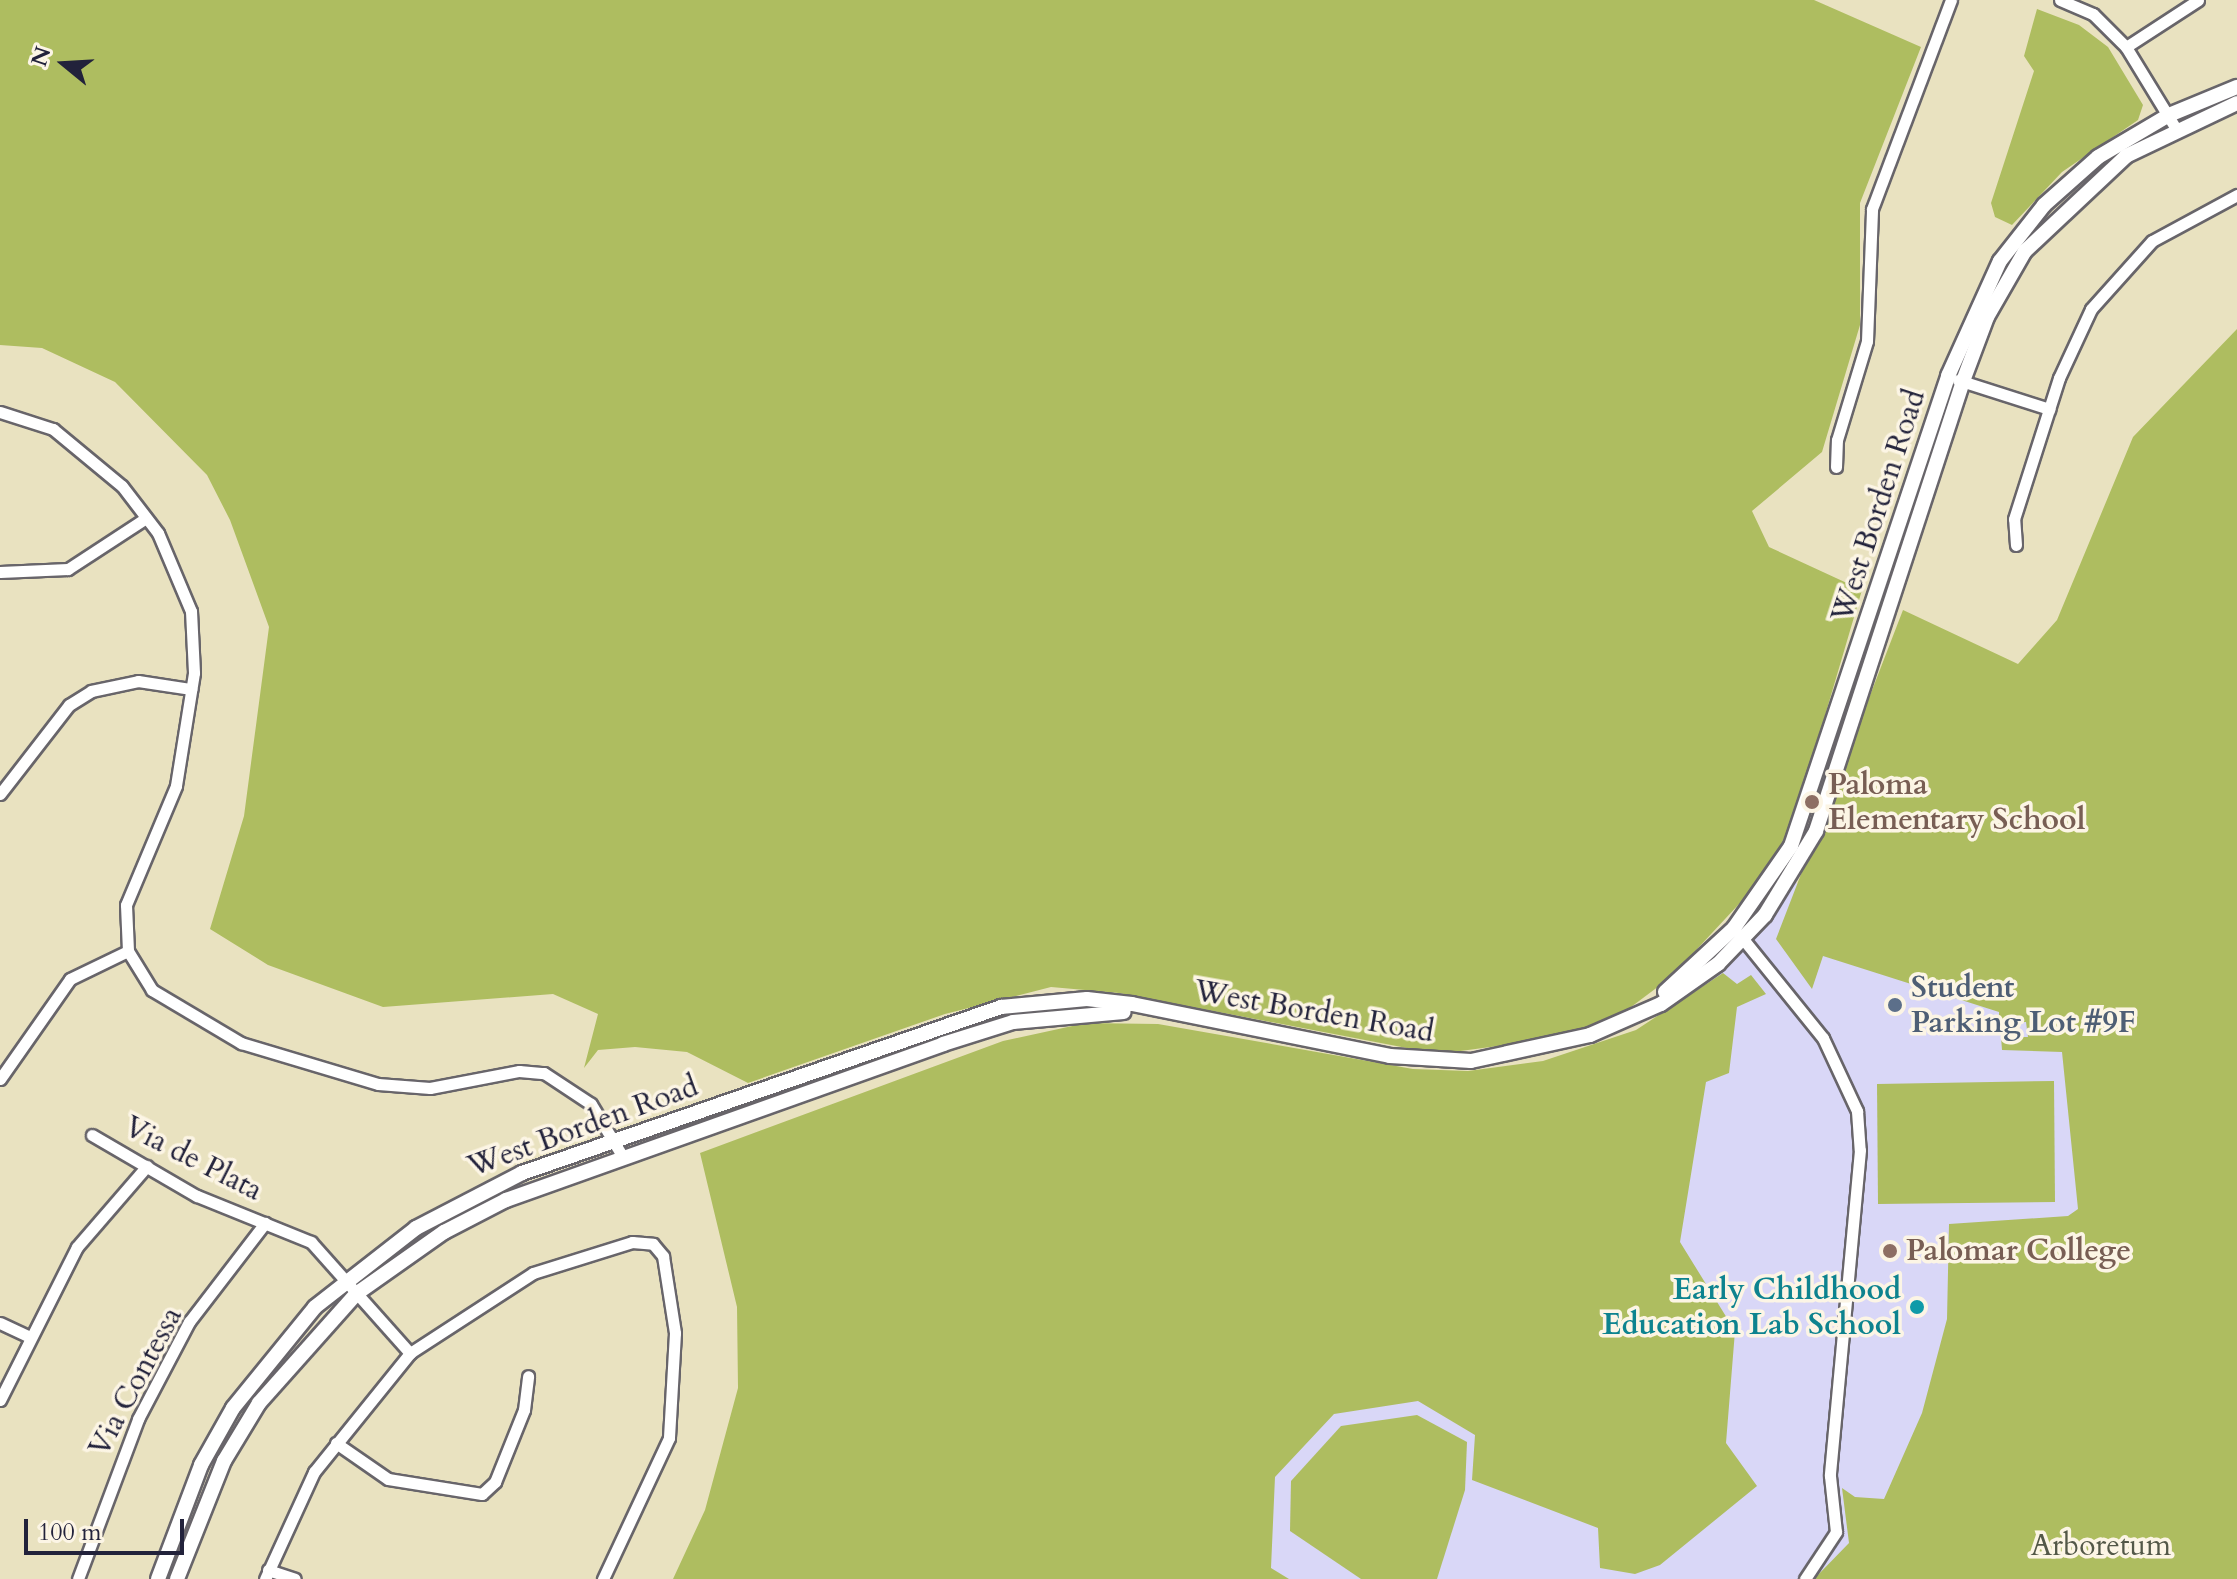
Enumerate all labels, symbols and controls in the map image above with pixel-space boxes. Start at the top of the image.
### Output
north arrow [24,24,104,104]
text: N [24,43,58,70]
street label: West Borden Road [1824,385,1934,627]
place label: Paloma Elementary School [1828,767,2085,838]
marker: Paloma Elementary School [1803,793,1821,811]
place label: Student Parking Lot #9F [1911,970,2136,1040]
street label: West Borden Road [1191,973,1437,1051]
marker: Student Parking Lot #9F [1886,996,1904,1014]
street label: West Borden Road [463,1069,703,1185]
street label: Via de Plata [118,1109,268,1209]
place label: Palomar College [1906,1233,2131,1269]
marker: Palomar College [1881,1242,1899,1260]
place label: Early Childhood Education Lab School [1602,1272,1901,1342]
marker: Early Childhood Education Lab School [1908,1298,1926,1316]
street label: Via Contessa [82,1301,190,1463]
scale bar [28,1503,188,1553]
text: 100 m [38,1516,102,1549]
park label: Arboretum [2031,1528,2171,1564]

